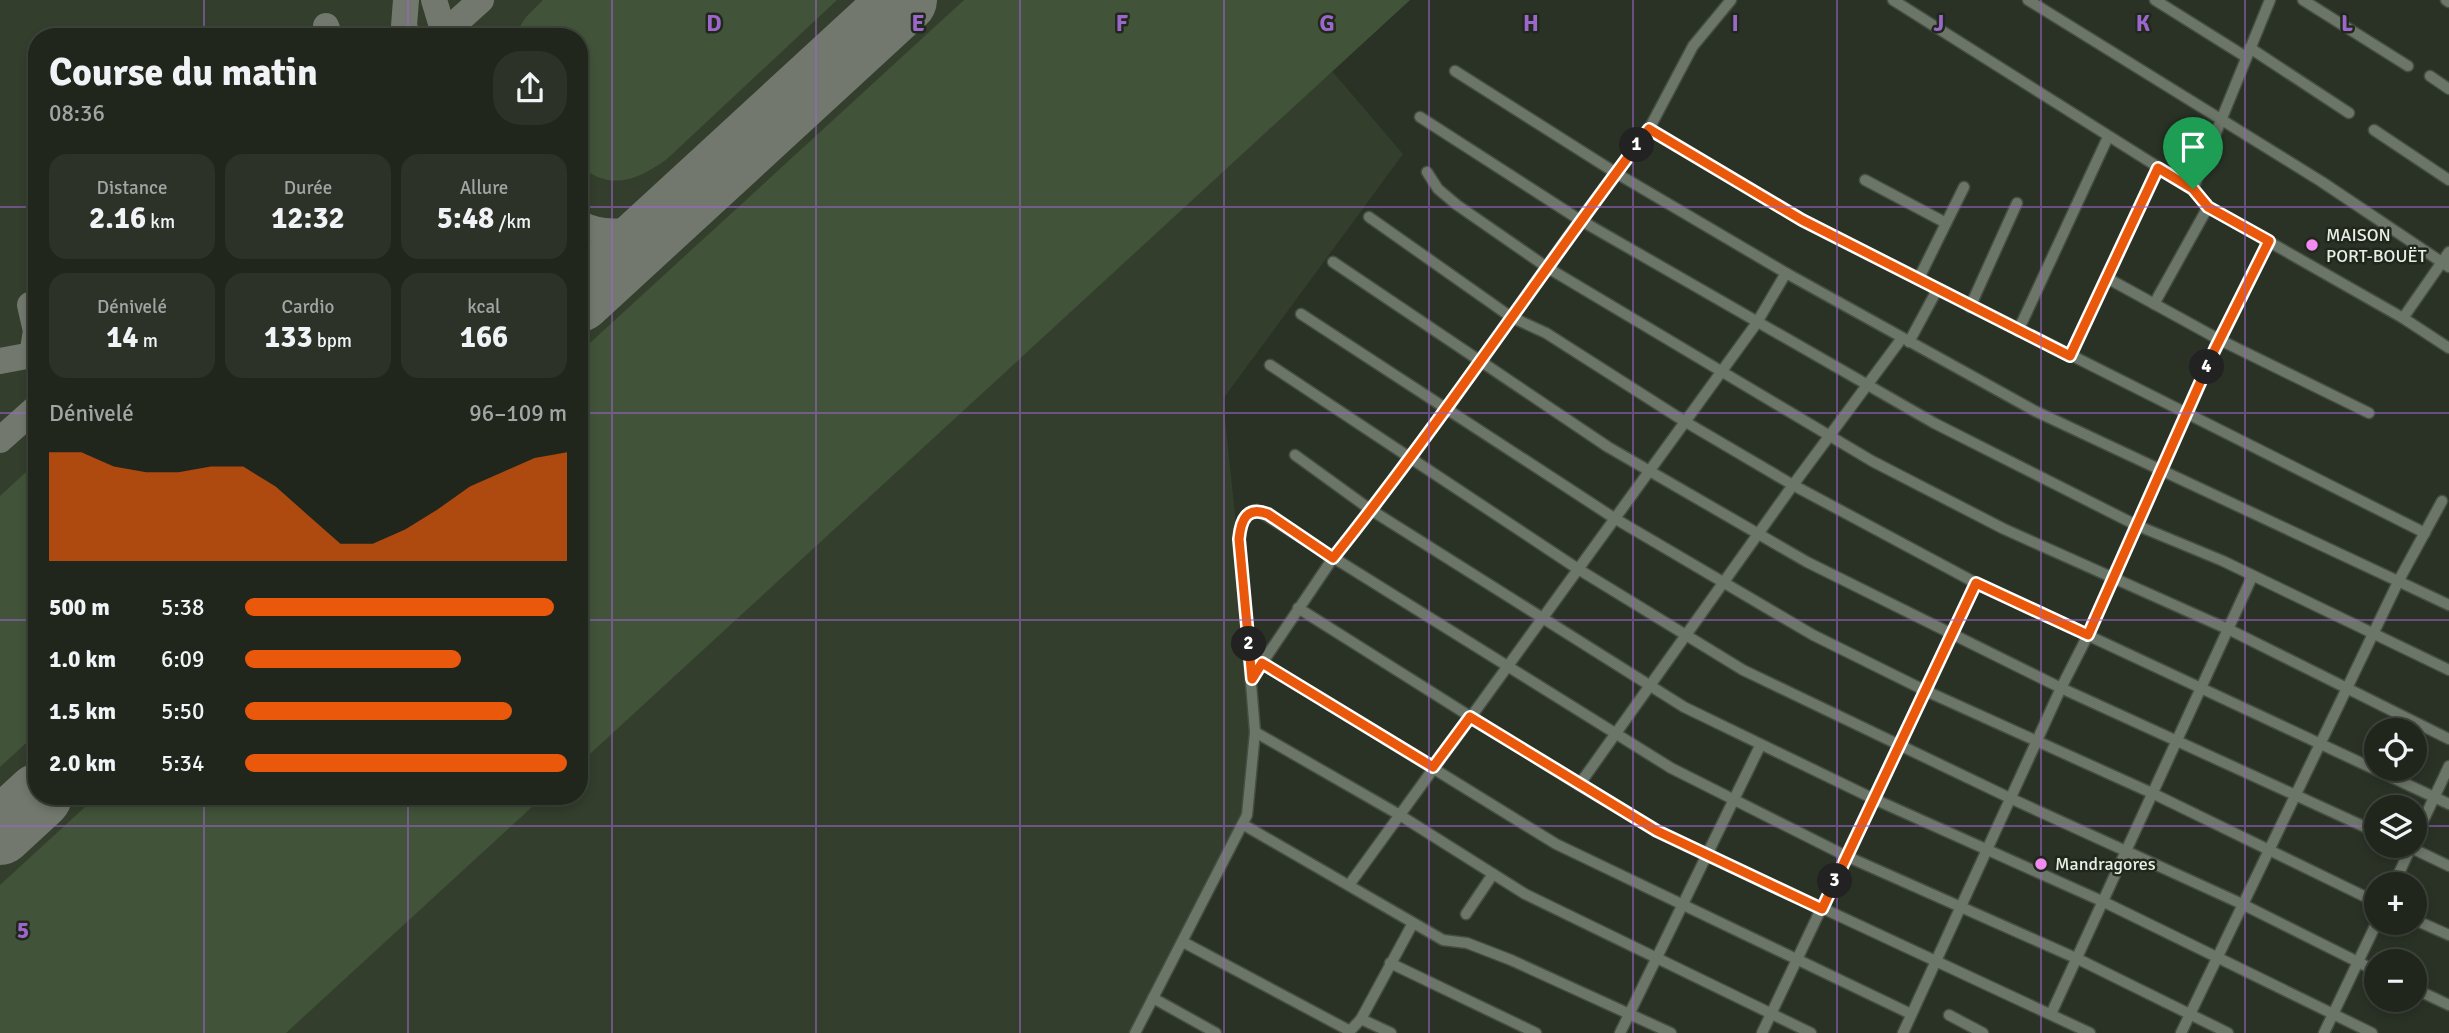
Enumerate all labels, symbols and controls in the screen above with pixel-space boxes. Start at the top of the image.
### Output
text: D [706,9,722,38]
text: E [911,9,925,38]
text: F [1116,9,1128,38]
text: G [1319,9,1335,38]
text: H [1523,9,1539,38]
text: I [1731,9,1739,38]
text: J [1934,9,1944,38]
text: K [2136,9,2151,38]
text: L [2341,9,2353,38]
text: Course du matin [49,49,318,96]
button: share [493,51,567,125]
text: 08:36 [49,99,105,128]
pin [2163,117,2223,189]
pin: 1 [1620,128,1654,162]
icon: arrive [2174,128,2212,166]
text: 1 [1631,132,1642,156]
text: Distance [97,176,167,200]
text: Durée [284,176,332,200]
text: Allure [460,176,508,200]
text: 2.16 [89,200,146,237]
text: 12:32 [271,200,345,237]
text: 5:48 [437,200,494,237]
text: km [146,210,175,234]
text: /km [494,210,531,234]
place label: MAISON PORT-BOUËT [2326,224,2427,267]
marker: MAISON PORT-BOUËT [2304,237,2320,253]
text: Dénivelé [97,295,167,319]
text: Cardio [282,295,334,319]
text: kcal [467,295,501,319]
text: 14 [106,319,139,356]
text: 133 [264,319,313,356]
text: 166 [460,319,508,356]
text: m [139,329,158,353]
text: bpm [313,329,352,353]
pin: 4 [2190,350,2224,384]
text: 4 [2201,354,2212,378]
text: Dénivelé [49,399,134,428]
text: 96–109 m [469,399,567,428]
text: 500 m [49,593,110,622]
text: 5:38 [161,593,204,622]
pin: 2 [1232,626,1266,662]
text: 2 [1243,631,1254,655]
text: 1.0 km [49,645,116,674]
text: 6:09 [161,645,204,674]
text: 1.5 km [49,697,116,726]
text: 5:50 [161,697,204,726]
map controls [2364,718,2427,1012]
button: locate [2364,718,2427,781]
text: 2.0 km [49,749,116,778]
text: 5:34 [161,749,204,778]
button: layers [2364,795,2427,858]
place label: Mandragores [2055,853,2156,875]
marker: Mandragores [2033,856,2049,872]
pin: 3 [1818,864,1853,898]
text: 3 [1829,868,1840,892]
button: + [2364,872,2427,935]
text: 5 [17,916,29,945]
button: − [2364,949,2427,1012]

